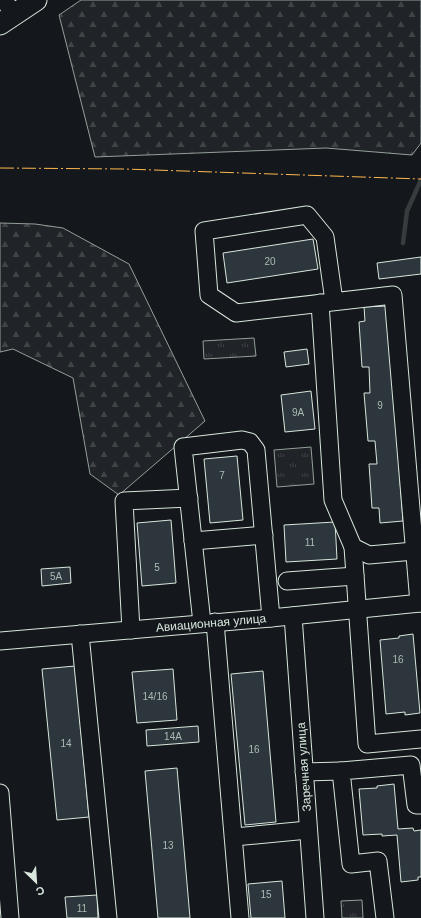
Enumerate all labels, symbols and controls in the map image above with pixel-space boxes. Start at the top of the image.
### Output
house number: 20 [264,256,276,267]
house number: 9 [377,400,383,411]
house number: 9А [292,407,304,418]
house number: 7 [219,470,225,481]
house number: 11 [305,537,316,548]
house number: 5 [154,562,160,573]
house number: 5А [50,571,62,582]
street label: Авиационная улица [155,611,267,635]
house number: 16 [392,654,404,665]
house number: 14/16 [142,691,168,702]
street label: Заречная улица [294,722,314,812]
house number: 14А [164,731,182,742]
house number: 14 [60,738,72,749]
house number: 16 [248,744,260,755]
house number: 13 [162,840,174,851]
north arrow [16,862,56,902]
text: С [34,884,46,898]
house number: 15 [260,889,272,900]
house number: 11 [77,903,88,914]

